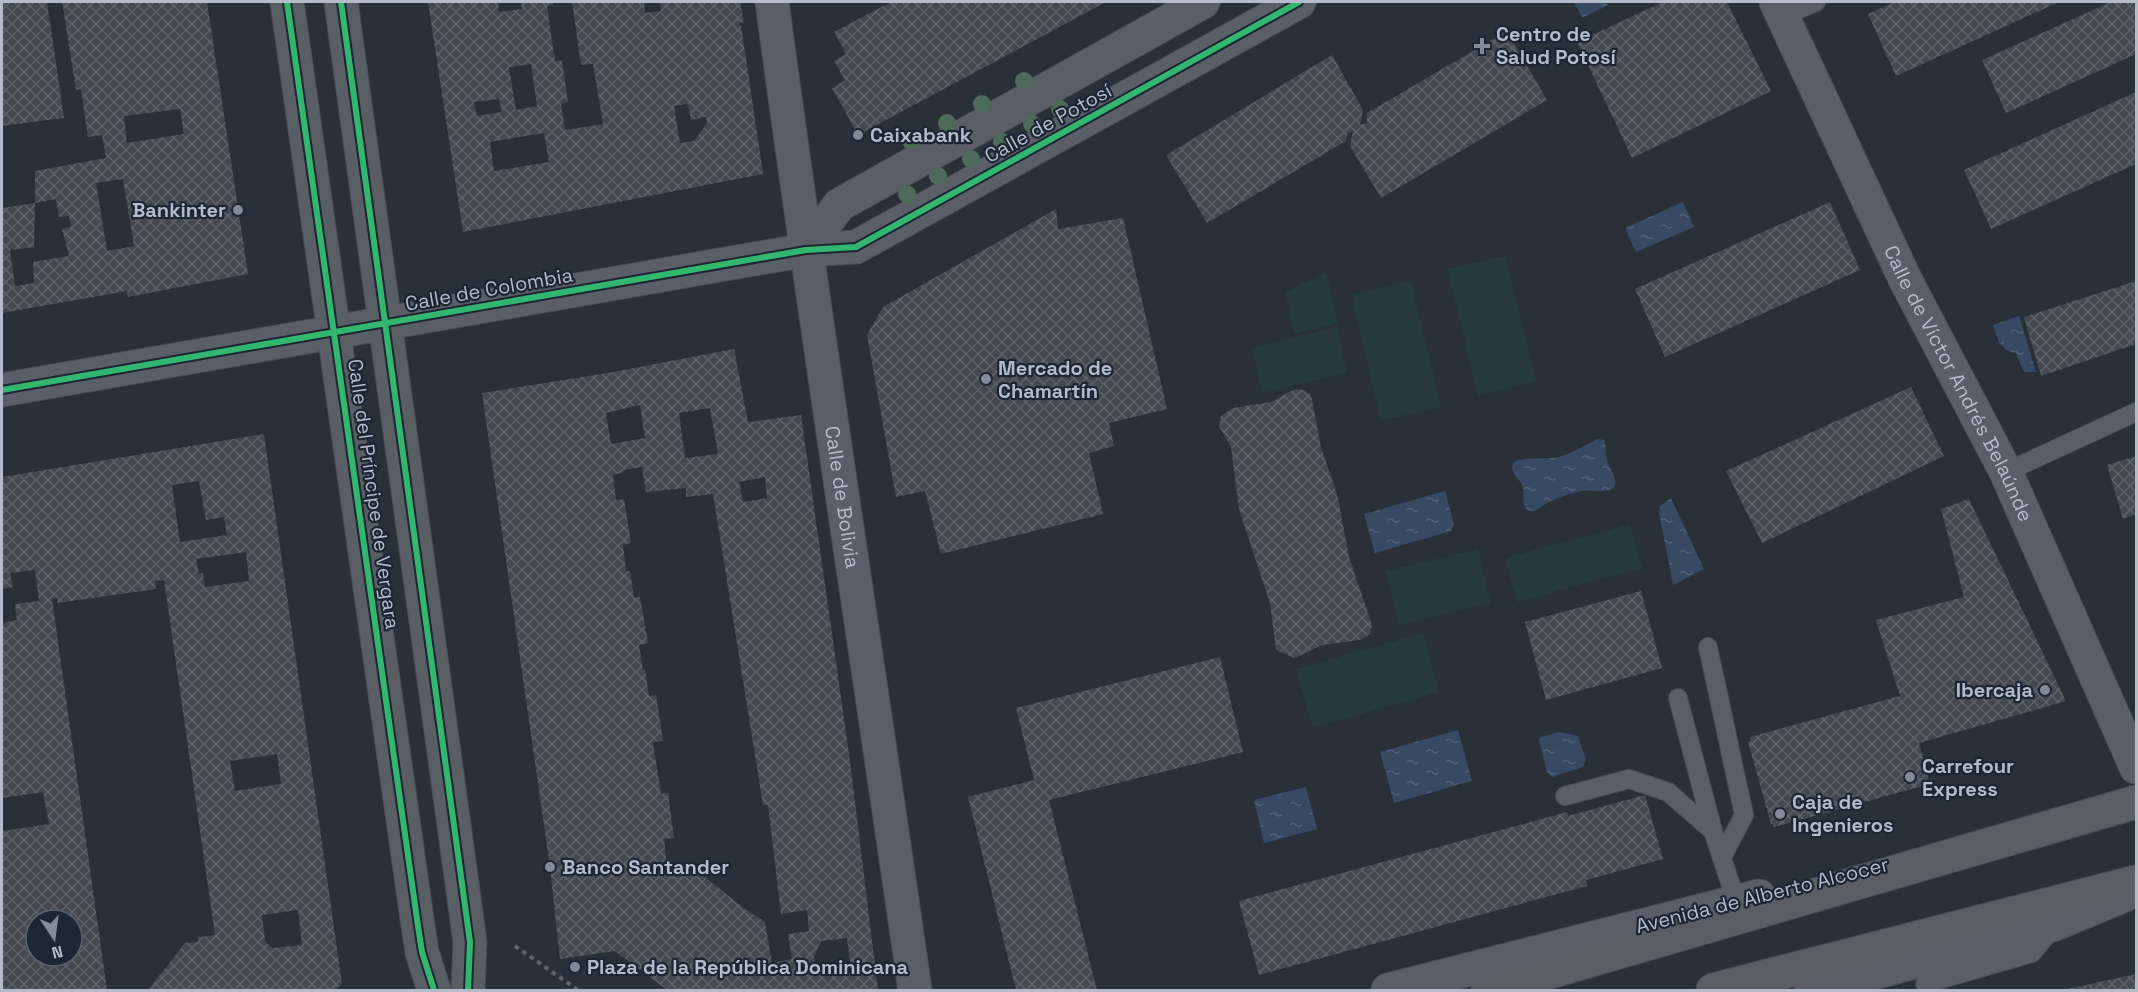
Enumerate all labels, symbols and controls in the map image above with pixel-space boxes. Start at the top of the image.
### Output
place label: Centro de Salud Potosí [1496,21,1616,70]
marker: Centro de Salud Potosí [1473,37,1491,55]
street label: Calle de Potosí [980,77,1116,169]
place label: Caixabank [870,122,971,148]
marker: Caixabank [851,128,865,142]
place label: Bankinter [132,197,226,223]
marker: Bankinter [231,203,245,217]
street label: Calle de Víctor Andrés Belaúnde [1878,241,2039,525]
street label: Calle de Colombia [403,261,575,317]
place label: Mercado de Chamartín [998,355,1112,404]
street label: Calle del Príncipe de Vergara [342,357,406,631]
marker: Mercado de Chamartín [979,372,993,386]
street label: Calle de Bolivia [819,424,866,570]
place label: Ibercaja [1956,677,2033,703]
marker: Ibercaja [2038,683,2052,697]
place label: Carrefour Express [1922,753,2014,802]
marker: Carrefour Express [1903,770,1917,784]
place label: Caja de Ingenieros [1792,789,1893,838]
marker: Caja de Ingenieros [1773,807,1787,821]
street label: Avenida de Alberto Alcocer [1633,851,1891,939]
place label: Banco Santander [562,854,729,880]
marker: Banco Santander [543,860,557,874]
north arrow [24,908,84,968]
text: N [50,941,65,964]
place label: Plaza de la República Dominicana [587,954,909,980]
marker: Plaza de la República Dominicana [568,960,582,974]

